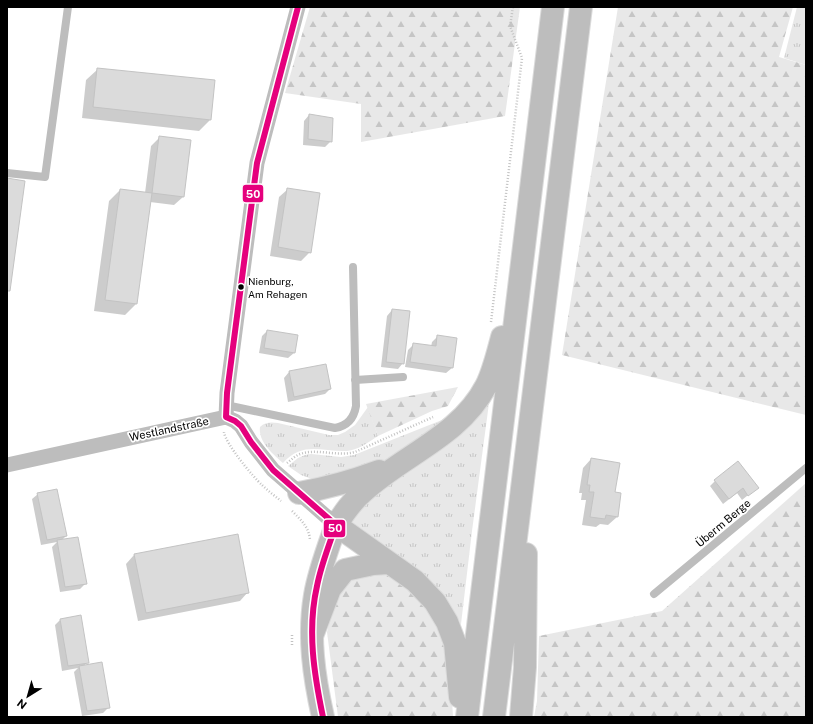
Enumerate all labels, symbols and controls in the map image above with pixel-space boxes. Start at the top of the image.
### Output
line badge: 50 [242,184,264,203]
text: 50 [246,188,260,200]
place label: Nienburg, Am Rehagen [248,275,307,300]
marker: Nienburg, Am Rehagen [236,282,246,292]
street label: Westlandstraße [128,415,210,443]
street label: Überm Berge [693,496,753,549]
line badge: 50 [323,519,346,538]
text: 50 [328,522,342,534]
north arrow [8,676,48,716]
text: N [15,697,29,711]

